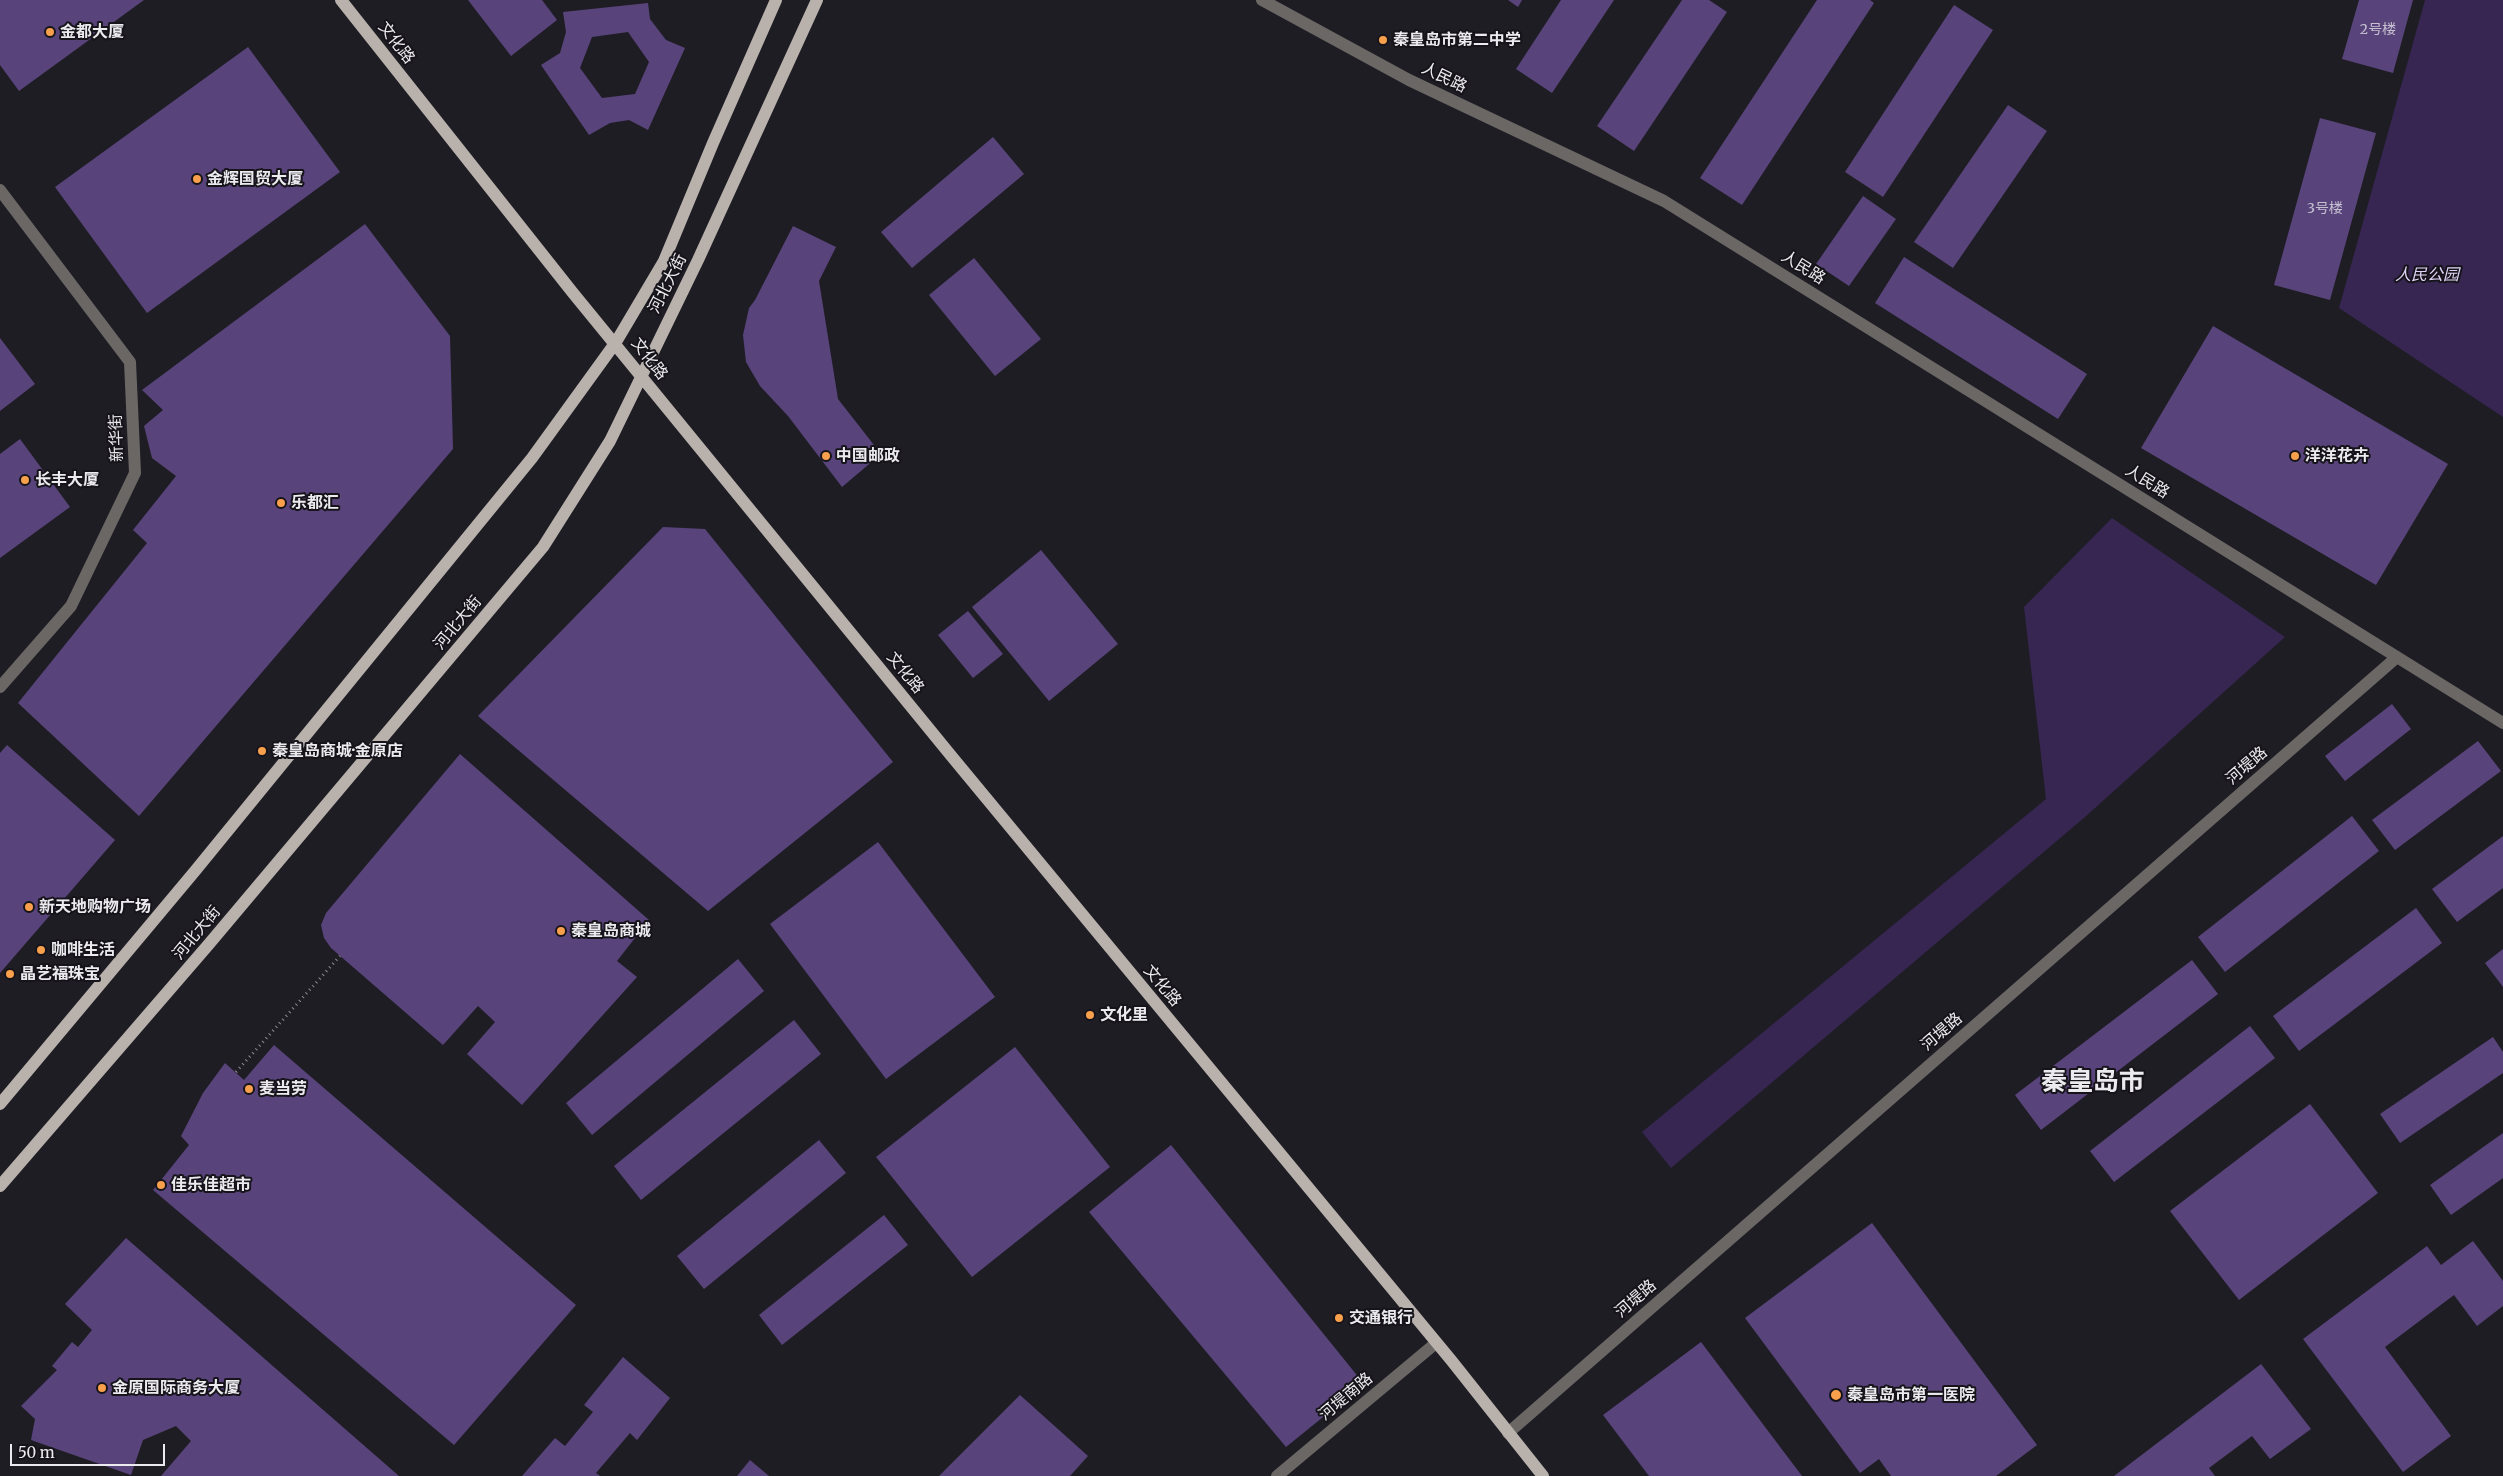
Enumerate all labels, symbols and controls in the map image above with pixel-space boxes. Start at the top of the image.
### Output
street label: 文化路 [374,18,418,68]
place label: 金都大厦 [60,22,124,42]
house number: 2号楼 [2360,22,2396,38]
marker: 金都大厦 [44,26,56,38]
place label: 秦皇岛市第二中学 [1393,30,1521,50]
marker: 秦皇岛市第二中学 [1377,34,1389,46]
street label: 人民路 [1418,59,1470,97]
place label: 金辉国贸大厦 [207,169,303,189]
marker: 金辉国贸大厦 [191,173,203,185]
house number: 3号楼 [2307,201,2343,217]
street label: 人民路 [1778,247,1828,289]
street label: 河北大街 [645,251,691,317]
park label: 人民公园 [2395,265,2459,285]
street label: 文化路 [627,334,671,384]
street label: 新华街 [107,414,127,462]
place label: 中国邮政 [836,446,900,466]
place label: 洋洋花卉 [2305,446,2369,466]
marker: 中国邮政 [820,450,832,462]
marker: 洋洋花卉 [2289,450,2301,462]
street label: 人民路 [2122,461,2172,503]
place label: 长丰大厦 [35,470,99,490]
marker: 长丰大厦 [19,474,31,486]
place label: 乐都汇 [291,493,339,513]
marker: 乐都汇 [275,497,287,509]
street label: 河北大街 [430,592,486,654]
street label: 文化路 [882,648,928,698]
place label: 秦皇岛商城·金原店 [272,741,403,761]
street label: 河堤路 [2223,743,2271,789]
marker: 秦皇岛商城·金原店 [256,745,268,757]
place label: 新天地购物广场 [39,897,151,917]
marker: 新天地购物广场 [23,901,35,913]
street label: 河北大街 [169,902,225,964]
place label: 秦皇岛商城 [571,921,651,941]
marker: 秦皇岛商城 [555,925,567,937]
place label: 咖啡生活 [51,940,115,960]
marker: 咖啡生活 [35,944,47,956]
street label: 文化路 [1139,961,1185,1011]
place label: 晶艺福珠宝 [20,964,100,984]
marker: 晶艺福珠宝 [4,968,16,980]
place label: 文化里 [1100,1005,1148,1025]
marker: 文化里 [1084,1009,1096,1021]
street label: 河堤路 [1918,1009,1966,1055]
district label: 秦皇岛市 [2041,1067,2145,1099]
place label: 麦当劳 [259,1079,307,1099]
marker: 麦当劳 [243,1083,255,1095]
place label: 佳乐佳超市 [171,1175,251,1195]
marker: 佳乐佳超市 [155,1179,167,1191]
street label: 河堤路 [1612,1276,1660,1322]
place label: 交通银行 [1349,1308,1413,1328]
marker: 交通银行 [1333,1312,1345,1324]
street label: 河堤南路 [1315,1369,1377,1425]
place label: 金原国际商务大厦 [112,1378,240,1398]
marker: 金原国际商务大厦 [96,1382,108,1394]
place label: 秦皇岛市第一医院 [1847,1385,1975,1405]
marker: 秦皇岛市第一医院 [1829,1388,1843,1402]
scale bar [12,1434,168,1466]
text: 50 m [18,1443,55,1462]

